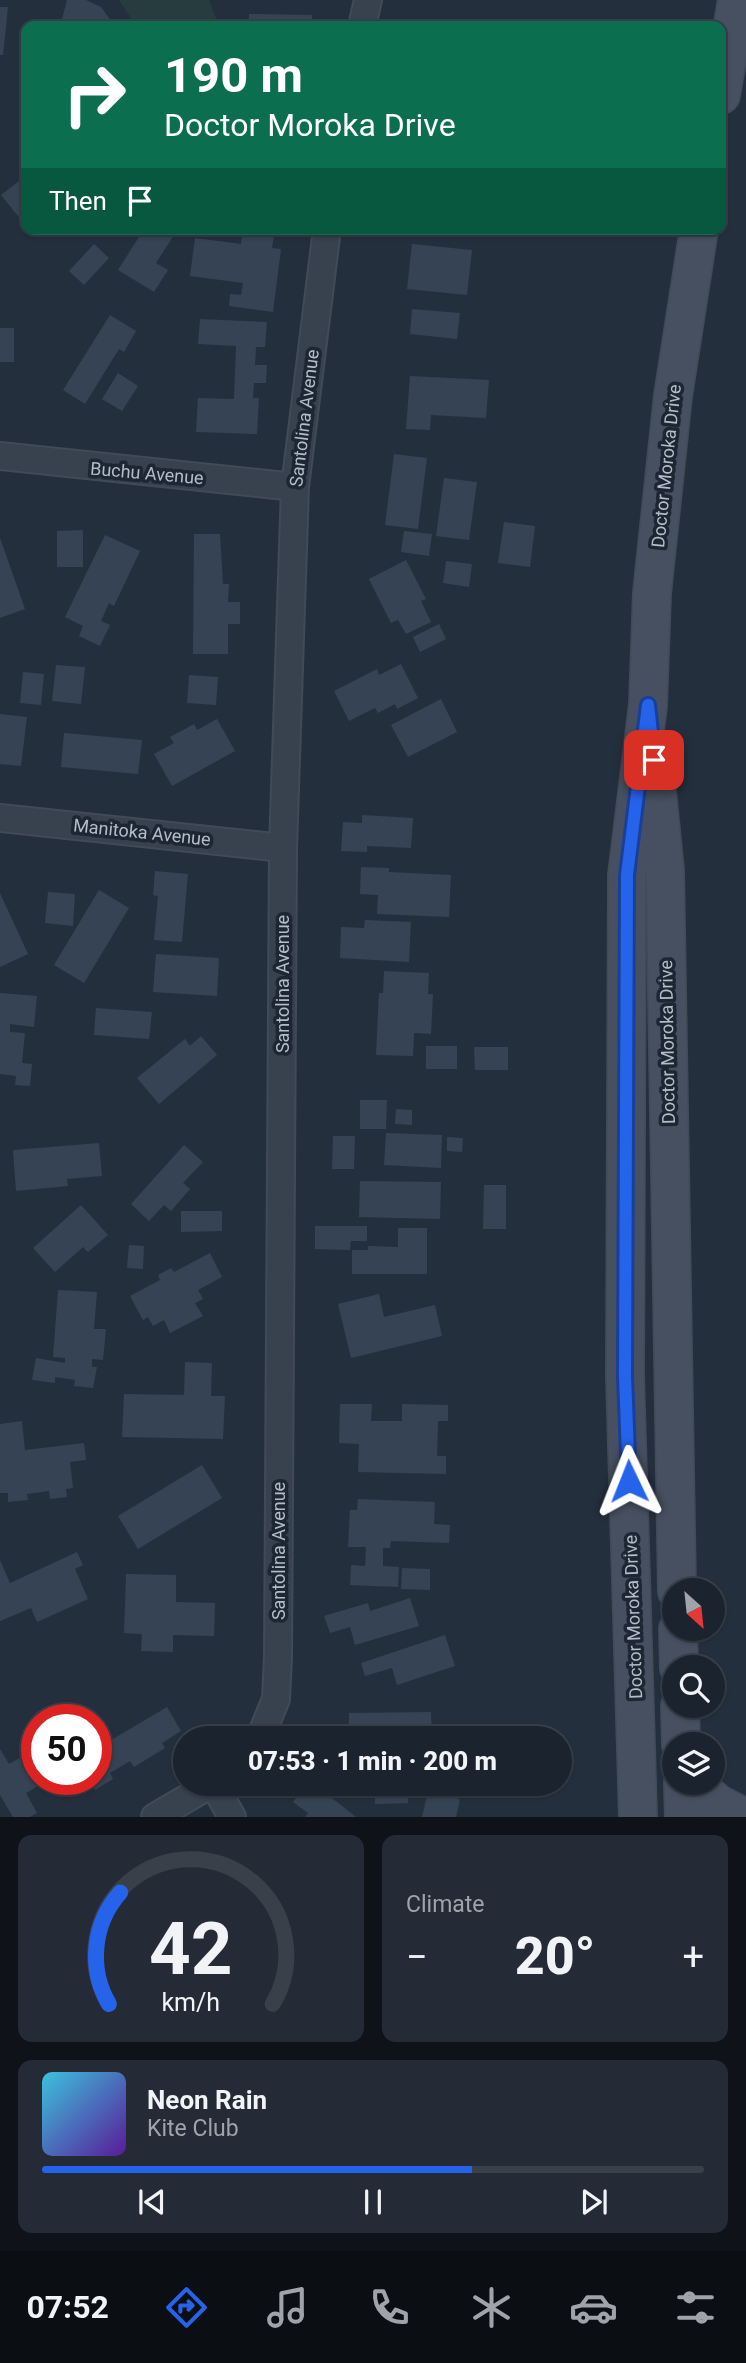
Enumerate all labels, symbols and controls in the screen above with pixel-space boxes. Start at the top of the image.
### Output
text: 190 m [164,47,303,104]
icon: right [49,49,140,140]
text: Doctor Moroka Drive [164,106,456,144]
icon: arrive [121,182,159,220]
text: Then [49,186,107,216]
street label: Santolina Avenue [285,348,323,488]
street label: Doctor Moroka Drive [647,383,685,549]
street label: Buchu Avenue [89,458,205,488]
pin [624,730,684,790]
icon: arrive [635,741,673,779]
street label: Manitoka Avenue [72,814,212,850]
street label: Santolina Avenue [272,915,293,1053]
street label: Doctor Moroka Drive [655,960,679,1124]
position arrow [592,1444,666,1518]
street label: Santolina Avenue [268,1482,289,1620]
street label: Doctor Moroka Drive [620,1535,646,1699]
north arrow [662,1578,724,1642]
map controls [662,1578,725,1795]
button: search [662,1655,725,1718]
speed limit sign: 50 [21,1704,112,1795]
button: layers [662,1732,725,1795]
text: 07:53 · 1 min · 200 m [248,1746,497,1776]
text: Climate [406,1891,485,1918]
text: 42 [149,1907,233,1993]
text: 20° [515,1926,595,1987]
text: − [406,1935,428,1979]
text: + [682,1935,704,1979]
text: km/h [162,1988,220,2017]
text: Neon Rain [147,2085,267,2115]
text: Kite Club [147,2115,239,2142]
icon: previous [133,2183,171,2221]
icon: pause [354,2183,392,2221]
icon: next [575,2183,613,2221]
icon: directions [162,2283,211,2332]
icon: music [263,2283,312,2332]
icon: phone [365,2283,414,2332]
icon: climate [467,2283,516,2332]
icon: car [569,2283,618,2332]
icon: filters [671,2283,720,2332]
text: 07:52 [26,2288,109,2326]

